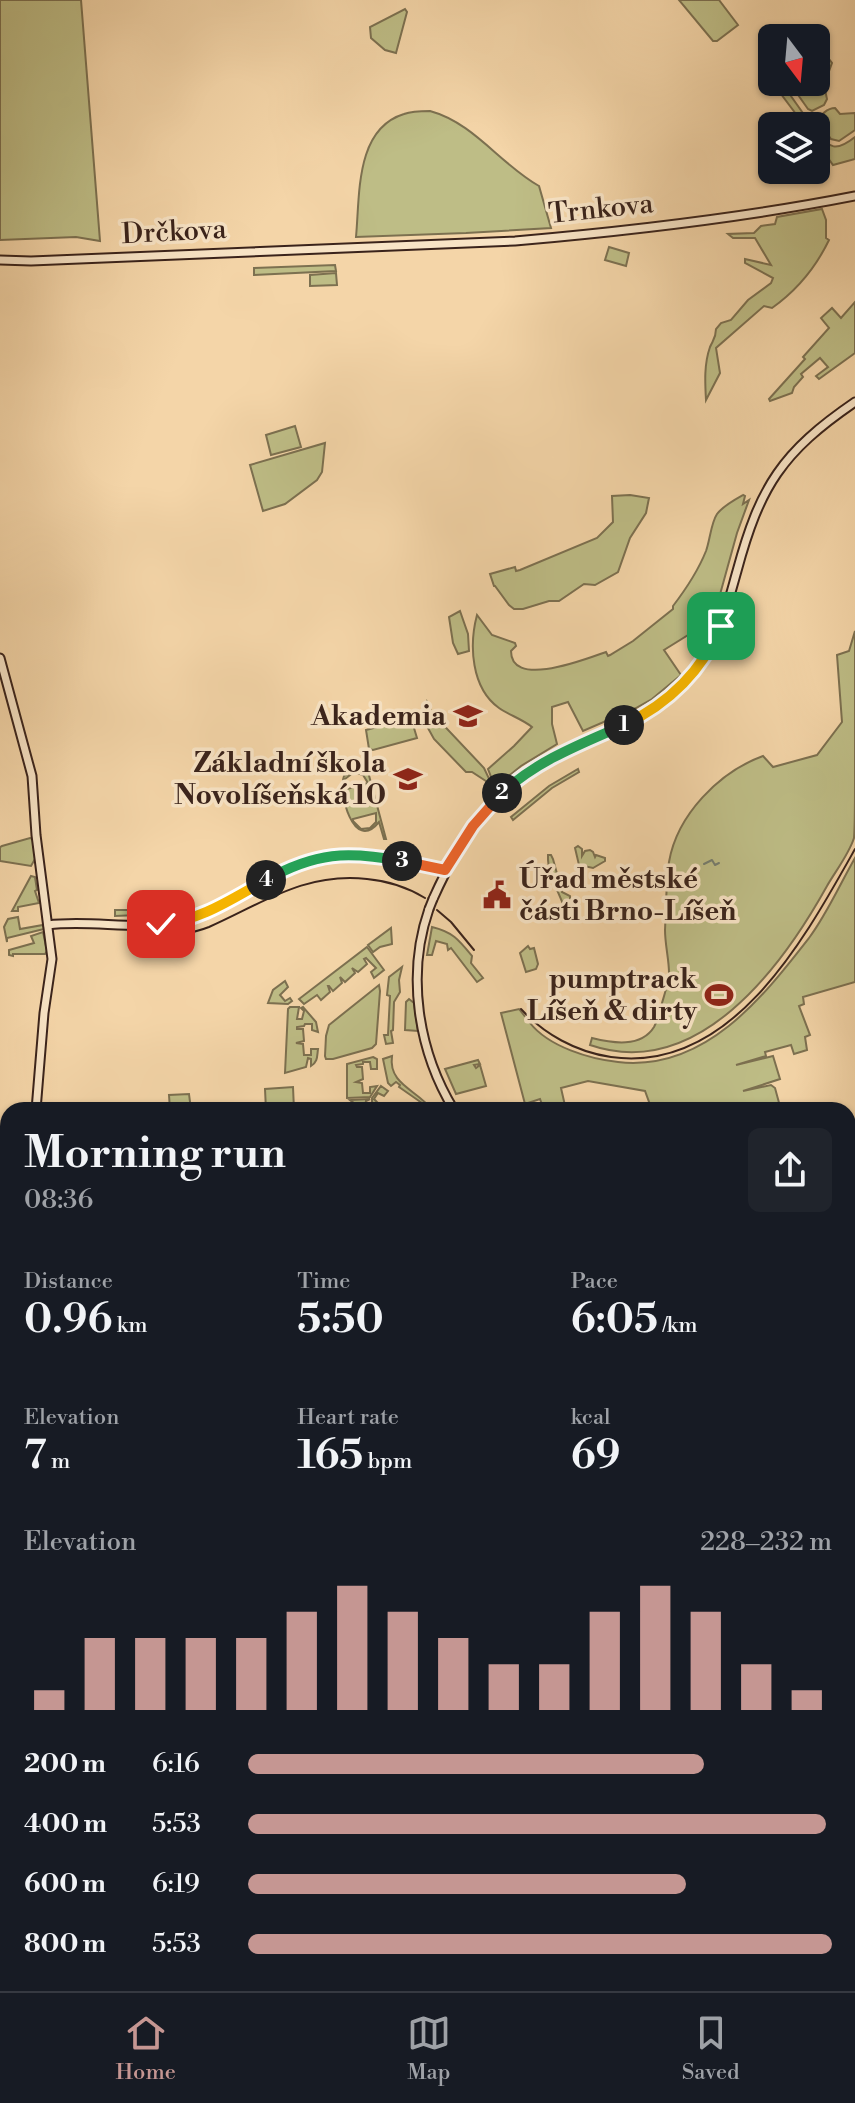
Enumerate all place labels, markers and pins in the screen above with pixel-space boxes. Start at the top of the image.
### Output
pin [687,592,755,660]
place label: Akademia [310,699,447,734]
school or university icon: Akademia [453,701,483,731]
pin: 1 [604,705,644,745]
place label: Základní škola Novolíšeňská 10 [174,746,387,813]
school or university icon: Základní škola Novolíšeňská 10 [393,764,423,794]
pin: 2 [482,773,522,813]
pin: 3 [382,841,422,881]
pin: 4 [246,860,286,900]
place label: Úřad městské části Brno-Líšeň [519,860,737,929]
public building icon: Úřad městské části Brno-Líšeň [482,880,512,910]
pin [127,890,195,958]
place label: pumptrack Líšeň & dirty [527,962,698,1029]
sports icon: pumptrack Líšeň & dirty [704,980,734,1010]

